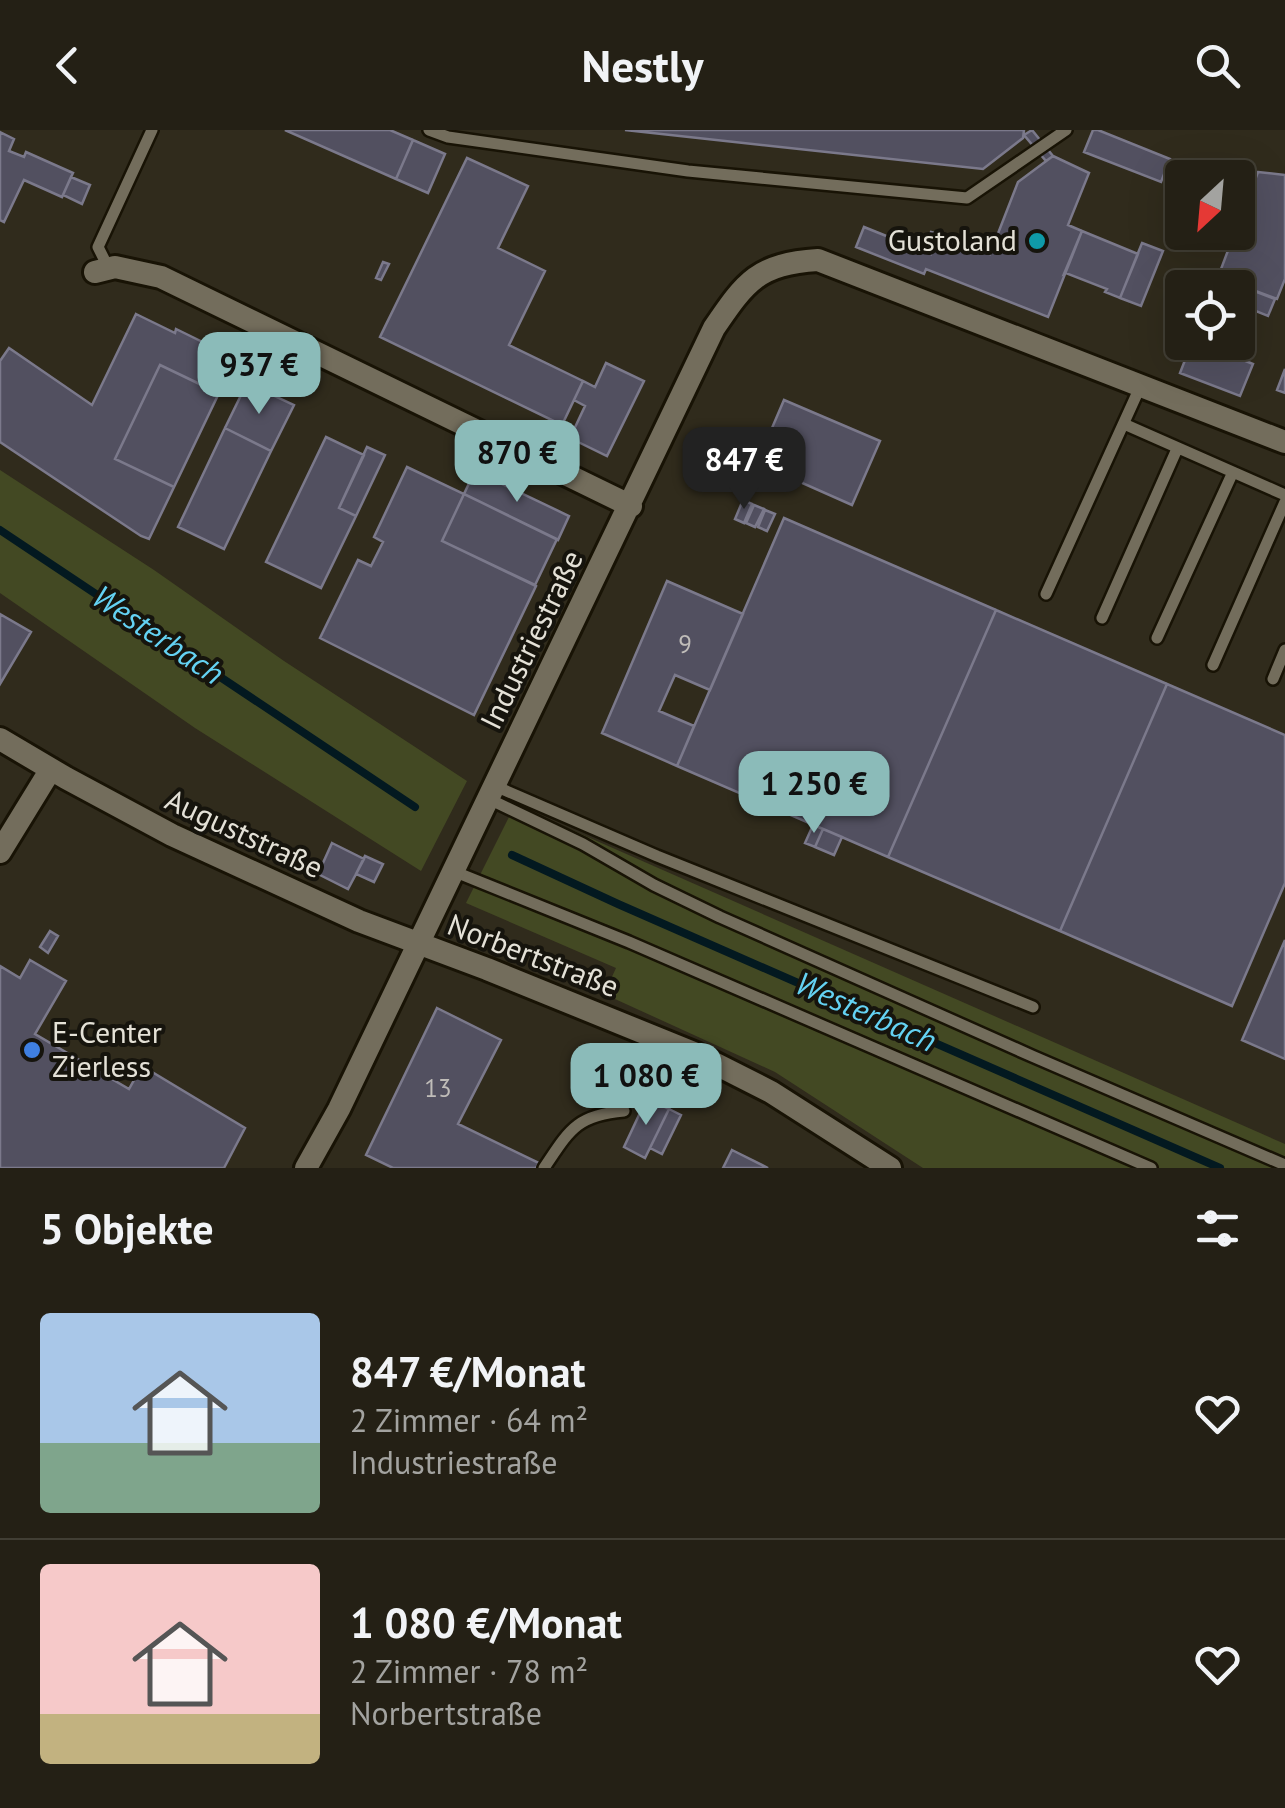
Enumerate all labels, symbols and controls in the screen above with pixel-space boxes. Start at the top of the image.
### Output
text: Nestly [582,36,703,94]
icon: back [40,38,95,93]
icon: search [1190,38,1245,93]
north arrow [1165,160,1255,250]
map controls [1165,160,1255,360]
place label: Gustoland [888,220,1017,259]
marker: Gustoland [1026,230,1048,252]
button: locate [1165,270,1255,360]
pin: 937 € [189,332,329,417]
text: 937 € [220,343,298,385]
pin: 870 € [447,420,587,505]
pin: 847 € [674,427,814,512]
text: 870 € [477,431,557,473]
text: 847 € [705,438,783,480]
street label: Industriestraße [470,543,591,735]
water label: Westerbach [85,575,232,693]
house number: 9 [678,628,692,660]
pin: 1 250 € [722,751,906,836]
text: 1 250 € [761,762,867,804]
street label: Auguststraße [159,779,330,886]
street label: Norbertstraße [442,904,625,1005]
water label: Westerbach [789,961,943,1061]
place label: E-Center Zierless [52,1012,162,1085]
marker: E-Center Zierless [21,1039,43,1061]
pin: 1 080 € [554,1043,738,1128]
text: 1 080 € [593,1054,699,1096]
house number: 13 [424,1072,452,1104]
text: 5 Objekte [40,1201,214,1256]
icon: filters [1190,1201,1245,1256]
text: 847 €/Monat [350,1344,585,1399]
icon: home [120,1353,240,1473]
icon: heart [1190,1386,1245,1441]
text: 2 Zimmer · 64 m² [350,1399,588,1441]
text: Industriestraße [350,1441,558,1483]
text: 1 080 €/Monat [350,1595,622,1650]
icon: home [120,1604,240,1724]
icon: heart [1190,1637,1245,1692]
text: 2 Zimmer · 78 m² [350,1650,588,1692]
text: Norbertstraße [350,1692,542,1734]

